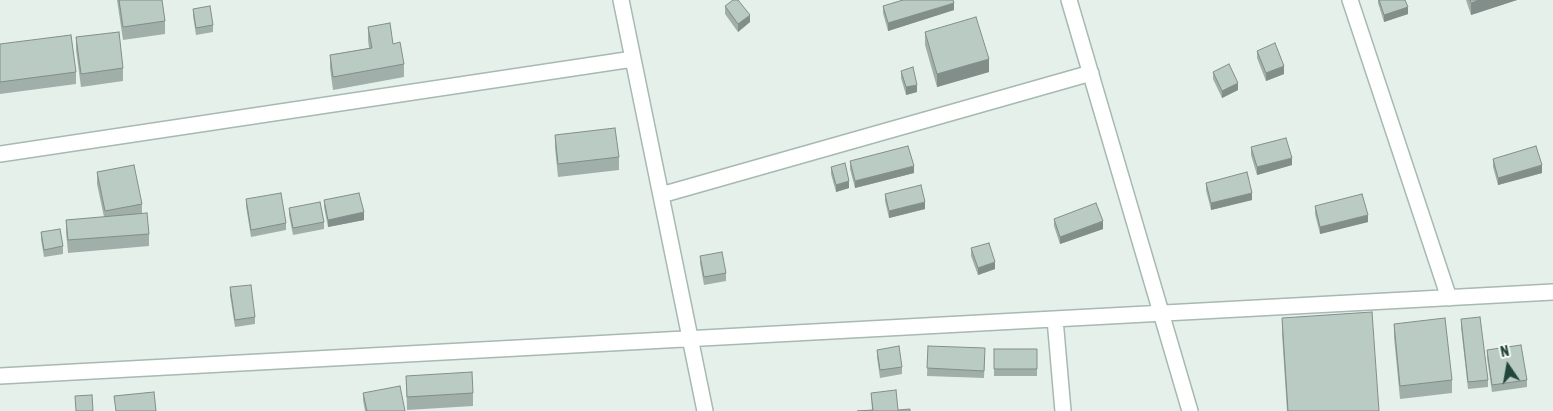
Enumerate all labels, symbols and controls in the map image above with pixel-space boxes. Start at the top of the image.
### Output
north arrow [1483,341,1533,391]
text: N [1499,343,1511,360]

